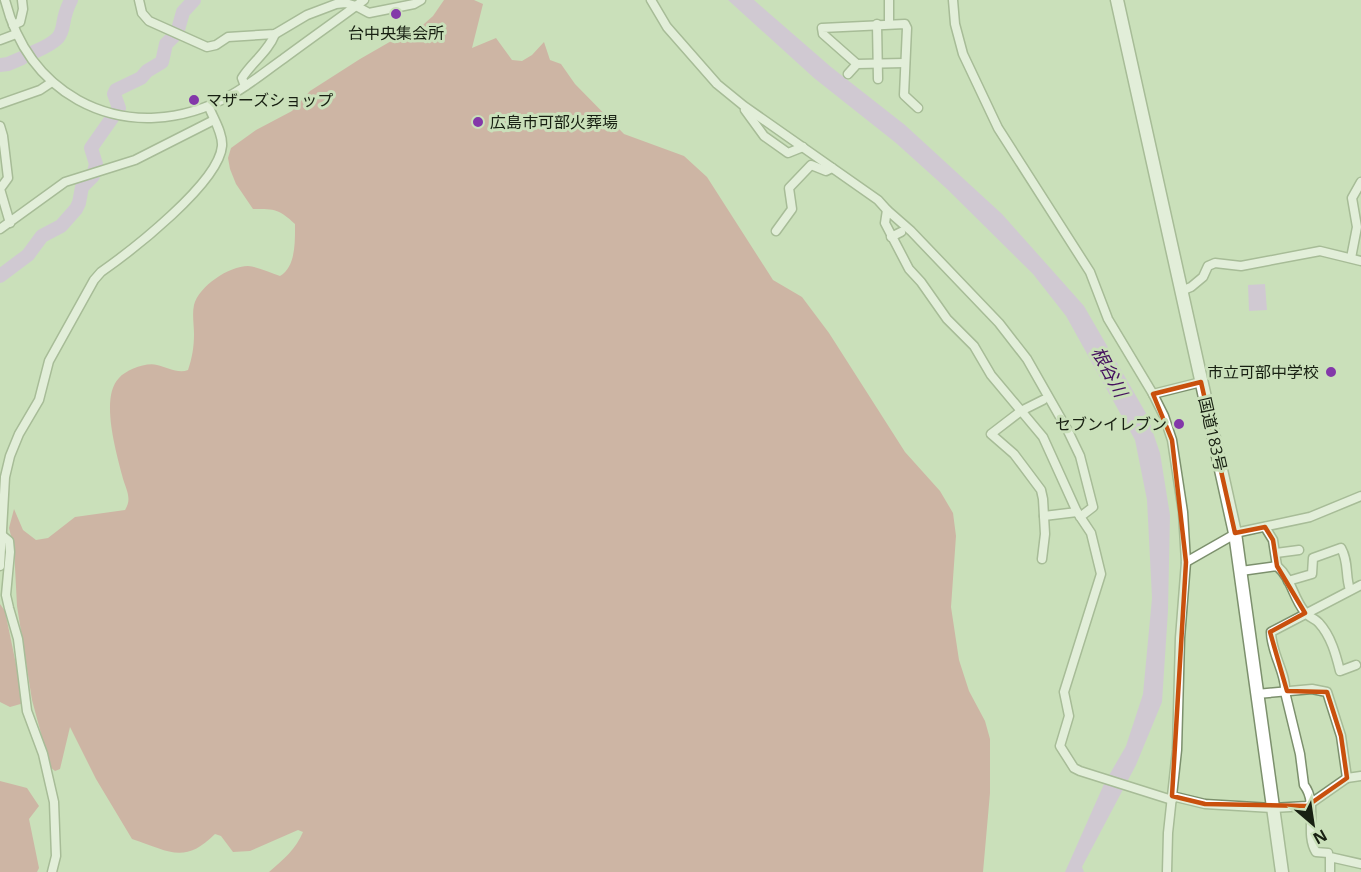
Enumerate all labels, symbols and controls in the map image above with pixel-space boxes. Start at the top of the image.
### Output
marker: 台中央集会所 [389,7,403,21]
place label: 台中央集会所 [348,22,444,44]
place label: マザーズショップ [206,89,333,111]
marker: マザーズショップ [187,93,201,107]
place label: 広島市可部火葬場 [490,111,618,133]
marker: 広島市可部火葬場 [471,115,485,129]
water label: 根谷川 [1087,342,1134,403]
place label: 市立可部中学校 [1207,361,1319,383]
marker: 市立可部中学校 [1324,365,1338,379]
street label: 国道183号 [1194,395,1232,473]
place label: セブンイレブン [1055,413,1167,435]
marker: セブンイレブン [1172,417,1186,431]
north arrow [1283,794,1343,854]
text: N [1309,824,1331,850]

